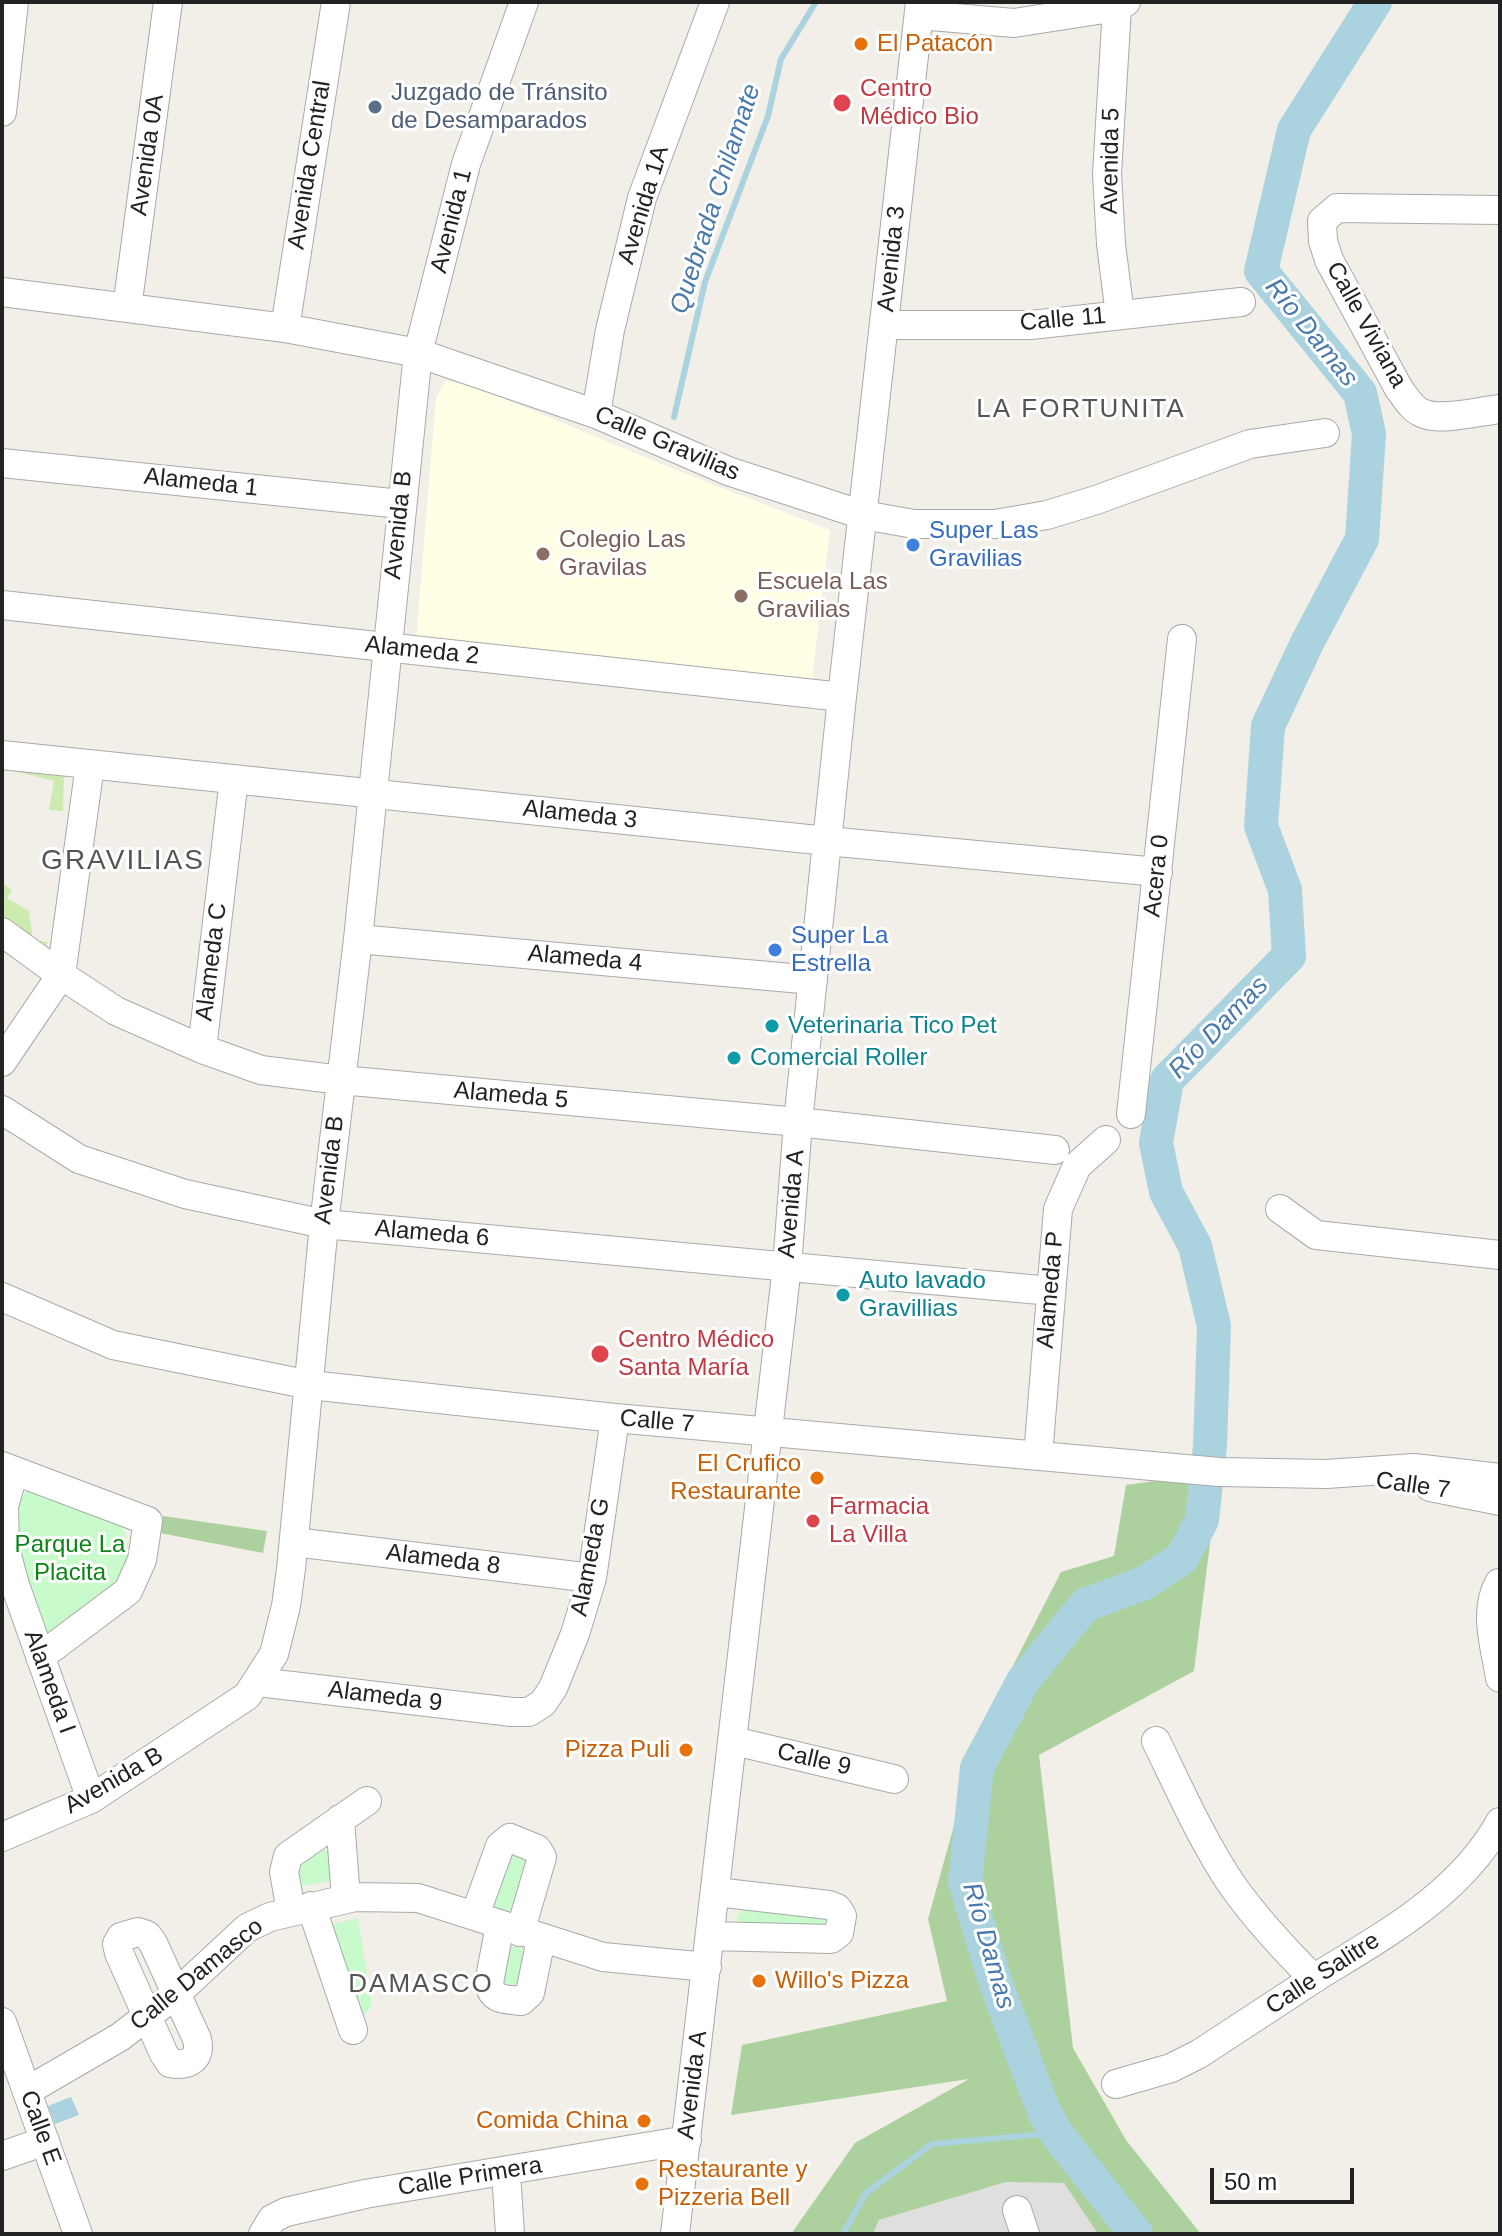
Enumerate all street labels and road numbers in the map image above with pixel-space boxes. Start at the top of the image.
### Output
street label: Avenida Central [282,79,338,251]
street label: Avenida 0A [125,92,171,218]
street label: Avenida 5 [1096,108,1126,214]
street label: Avenida 1A [612,142,676,268]
street label: Avenida 1 [425,166,479,276]
street label: Avenida 3 [872,205,912,313]
street label: Calle Viviana [1320,257,1412,393]
street label: Calle 11 [1019,302,1107,338]
street label: Calle Gravilias [590,401,744,487]
street label: Alameda 1 [142,463,260,503]
street label: Avenida B [379,469,419,581]
street label: Alameda 2 [363,631,481,671]
street label: Alameda 3 [521,795,639,835]
street label: Acera 0 [1138,833,1176,919]
street label: Alameda C [190,901,234,1023]
street label: Alameda 4 [527,940,643,978]
street label: Alameda 5 [453,1077,569,1115]
street label: Avenida B [309,1114,351,1226]
street label: Avenida A [773,1148,811,1260]
street label: Alameda 6 [374,1215,490,1253]
street label: Alameda P [1032,1230,1070,1350]
street label: Calle 7 [619,1404,695,1440]
street label: Calle 7 [1374,1467,1452,1505]
street label: Alameda G [565,1495,617,1619]
street label: Alameda 8 [384,1539,502,1581]
street label: Alameda I [17,1626,81,1738]
street label: Alameda 9 [326,1676,444,1718]
street label: Calle 9 [774,1738,854,1782]
street label: Avenida B [60,1741,168,1821]
street label: Calle Damasco [125,1913,269,2037]
street label: Calle Salitre [1261,1927,1385,2021]
street label: Avenida A [672,2029,714,2141]
street label: Calle E [13,2087,67,2169]
street label: Calle Primera [396,2151,544,2203]

